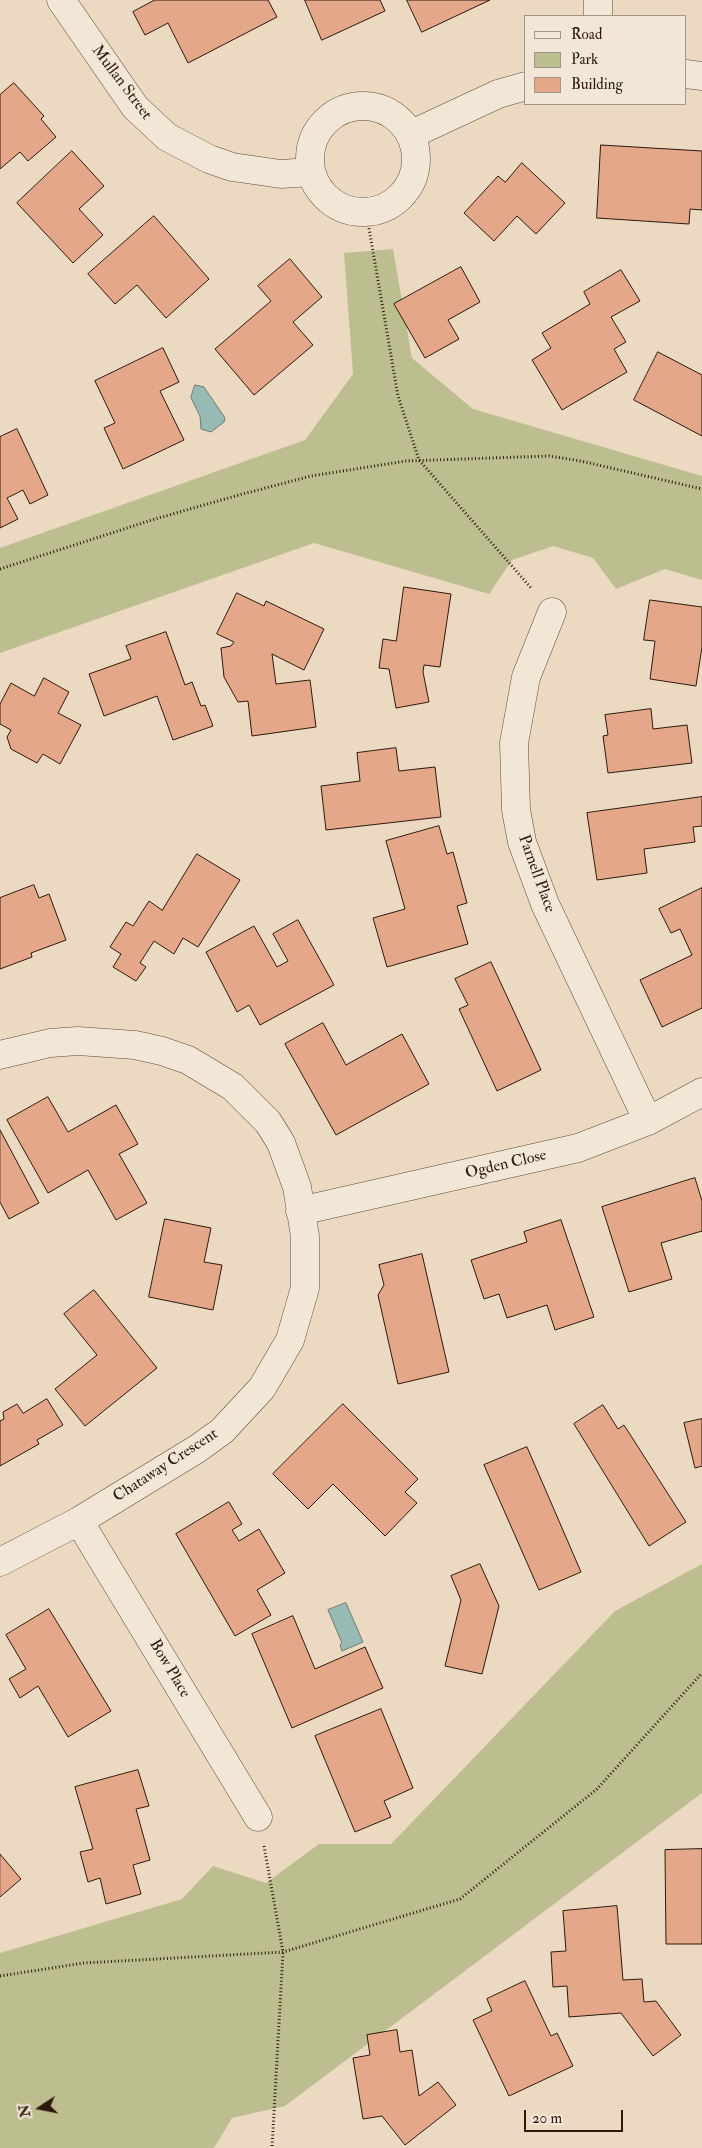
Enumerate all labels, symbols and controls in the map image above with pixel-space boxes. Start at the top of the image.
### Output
legend [524,15,687,105]
text: Road [571,25,602,44]
street label: Mullan Street [87,42,155,124]
text: Park [571,50,598,69]
text: Building [571,75,623,94]
street label: Parnell Place [513,833,559,915]
street label: Ogden Close [464,1146,548,1184]
street label: Chataway Crescent [110,1425,222,1507]
street label: Bow Place [144,1636,194,1702]
north arrow [15,2083,65,2133]
scale bar [527,2100,626,2132]
text: N [15,2103,34,2119]
text: 20 m [532,2109,562,2128]

